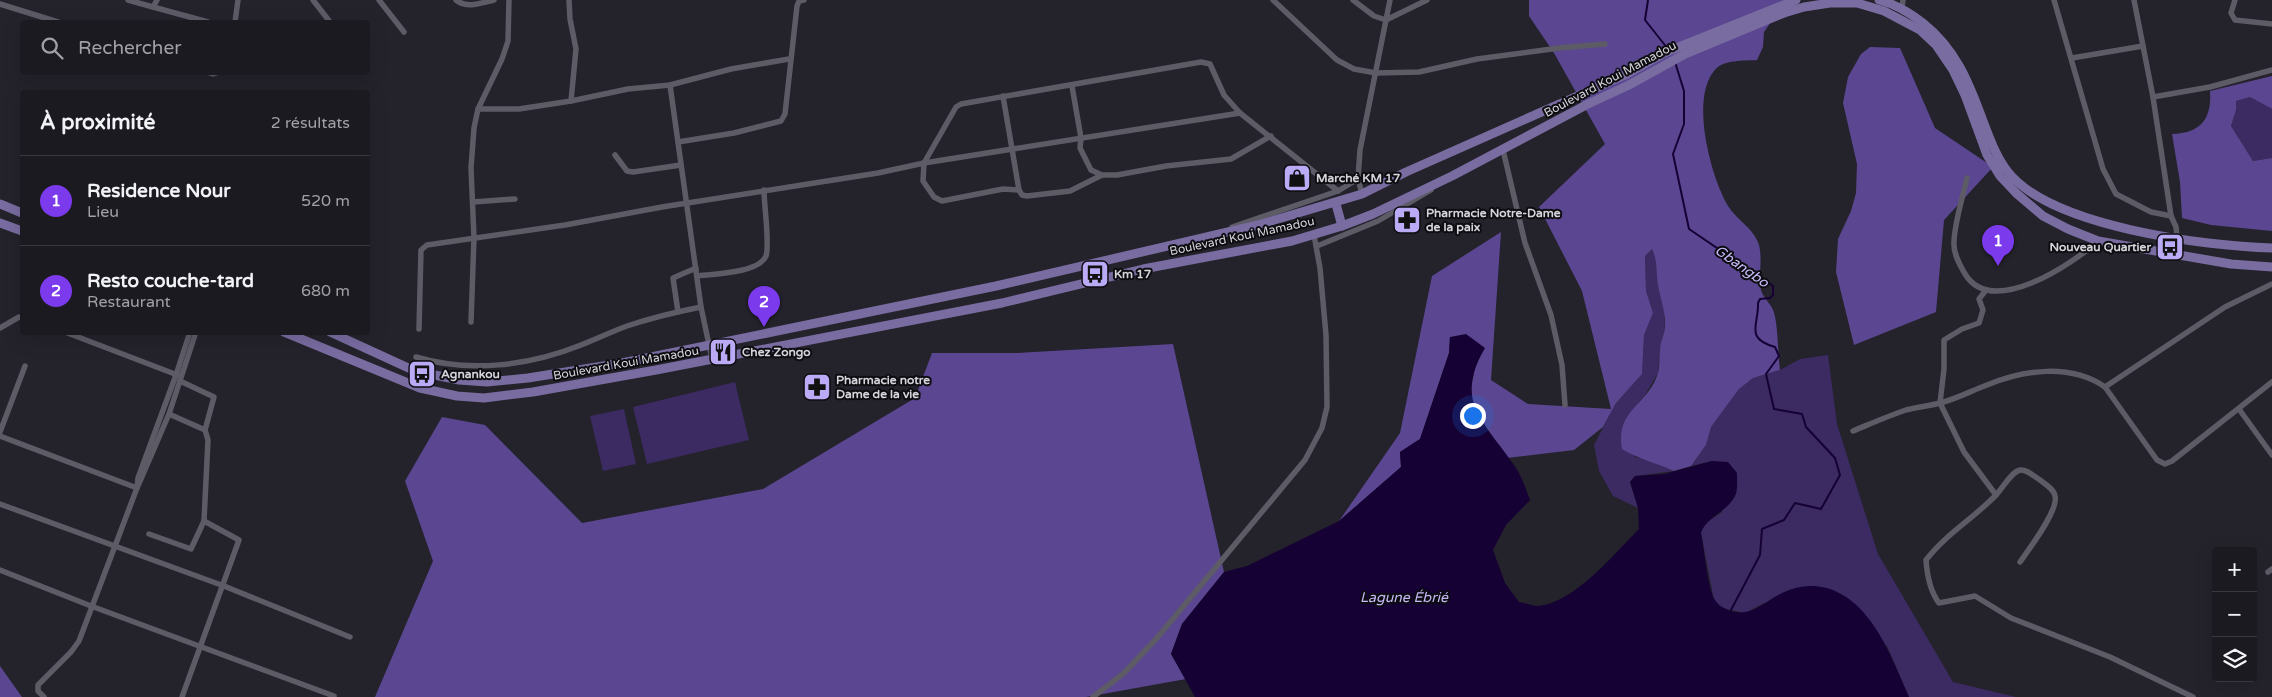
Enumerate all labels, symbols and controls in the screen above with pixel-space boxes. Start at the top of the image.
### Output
search box [20,20,370,75]
icon: search [38,34,66,62]
text: Rechercher [78,37,181,59]
street label: Boulevard Koui Mamadou [1541,38,1679,120]
text: À proximité [40,110,155,135]
text: 2 résultats [271,113,350,133]
shop icon: Marché KM 17 [1282,163,1312,193]
place label: Marché KM 17 [1316,171,1401,185]
text: Residence Nour [87,180,231,202]
text: 1 [51,191,61,211]
text: 520 m [301,191,350,211]
text: Lieu [87,202,119,222]
pharmacy icon: Pharmacie Notre-Dame de la paix [1392,205,1422,235]
place label: Pharmacie Notre-Dame de la paix [1426,206,1561,235]
street label: Boulevard Koui Mamadou [1168,214,1316,258]
pin: 1 [1982,225,2014,266]
bus stop icon: Nouveau Quartier [2155,232,2185,262]
place label: Nouveau Quartier [2049,240,2151,254]
water label: Gbangbo [1711,242,1773,292]
bus stop icon: Km 17 [1080,259,1110,289]
place label: Km 17 [1114,267,1152,281]
text: Resto couche-tard [87,270,254,292]
text: 2 [51,281,61,301]
text: 680 m [301,281,350,301]
pin: 2 [748,286,780,327]
text: Restaurant [87,292,171,312]
restaurant icon: Chez Zongo [708,337,738,367]
street label: Boulevard Koui Mamadou [552,343,700,383]
place label: Chez Zongo [742,345,811,360]
bus stop icon: Agnankou [407,359,437,389]
place label: Agnankou [441,367,500,382]
pharmacy icon: Pharmacie notre Dame de la vie [802,372,832,402]
place label: Pharmacie notre Dame de la vie [836,373,930,401]
your location [1460,403,1486,429]
map controls [2212,547,2257,682]
button: + [2212,547,2257,592]
water label: Lagune Ébrié [1360,589,1449,606]
button: − [2212,592,2257,637]
button: layers [2212,637,2257,682]

